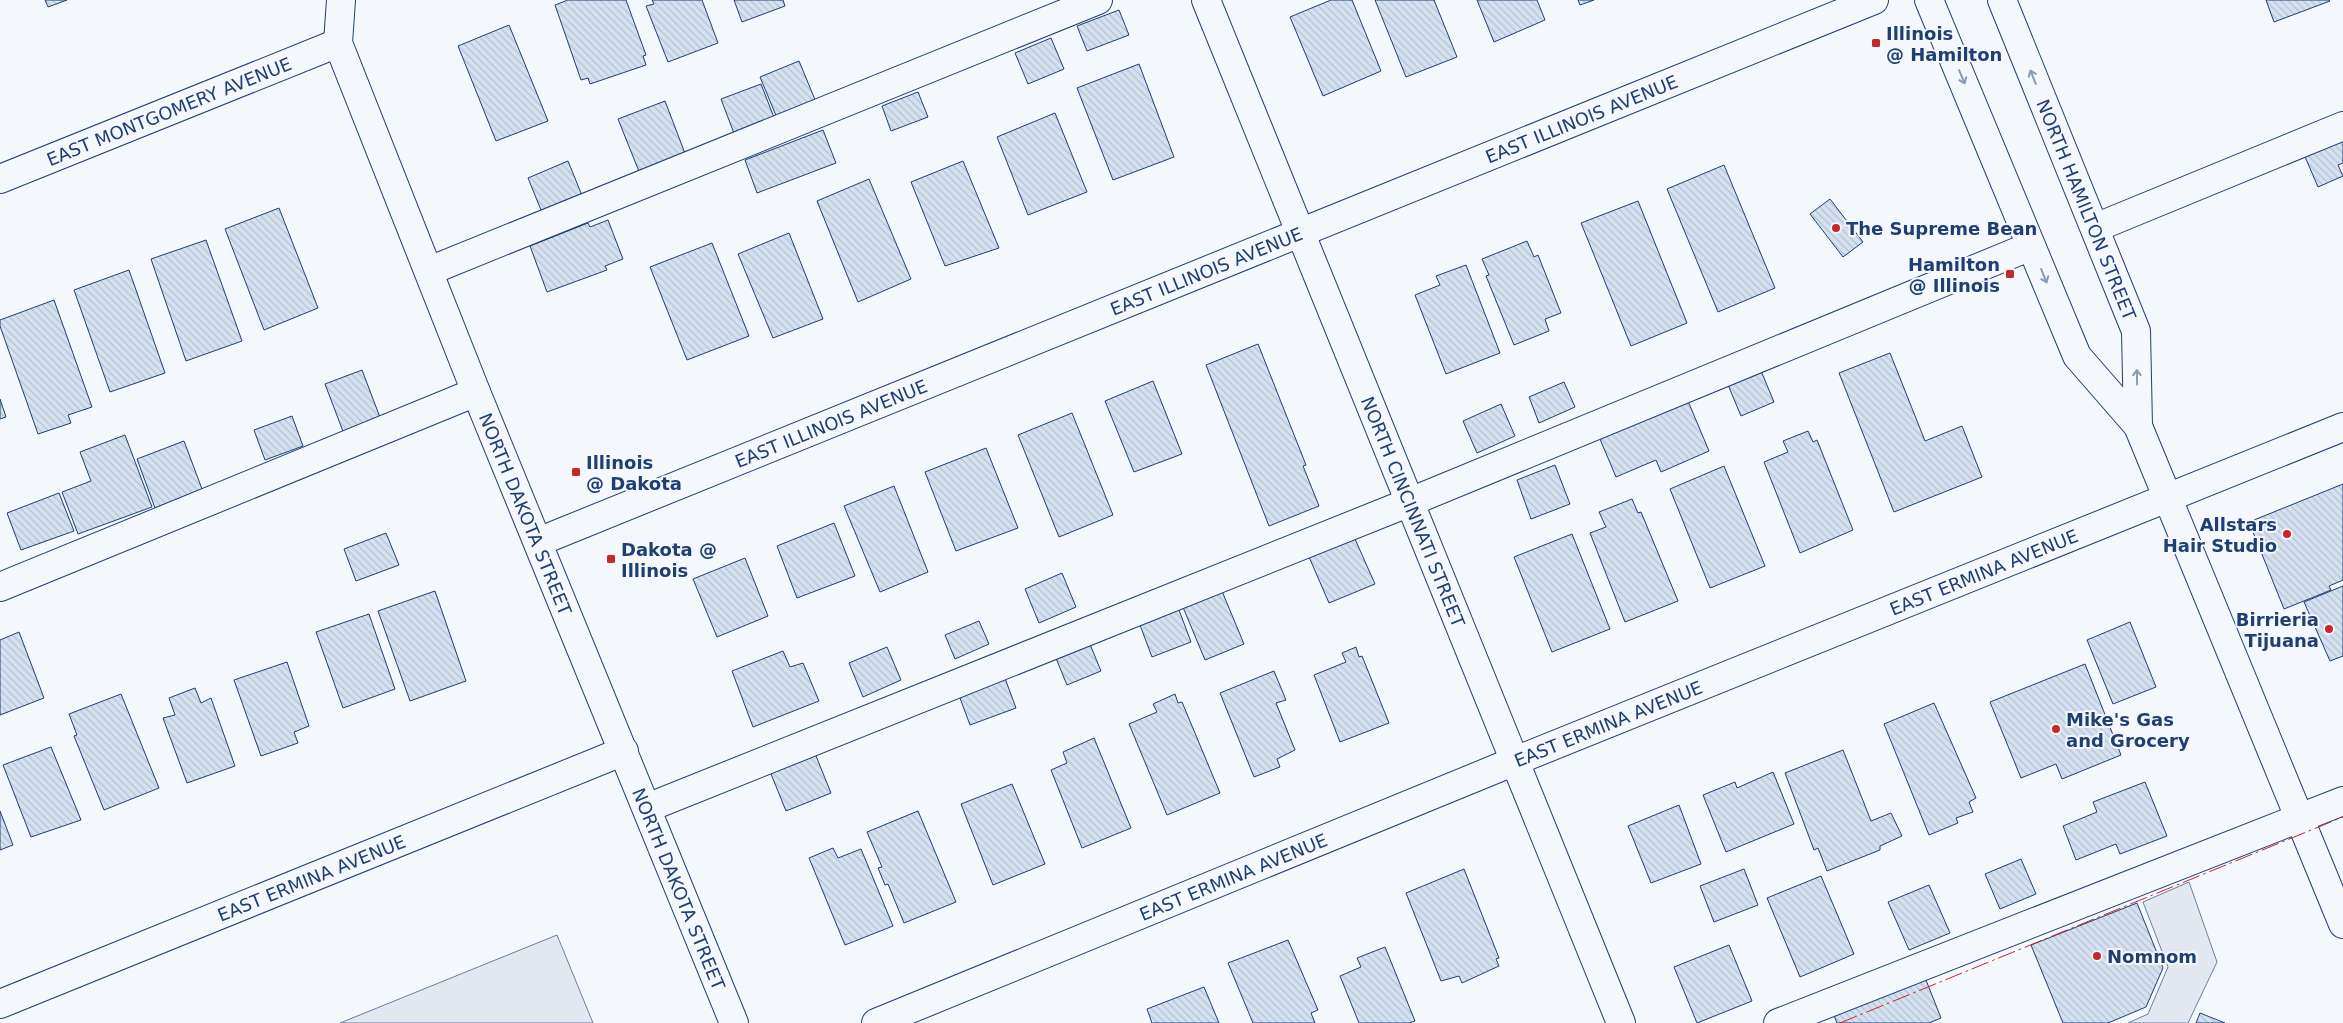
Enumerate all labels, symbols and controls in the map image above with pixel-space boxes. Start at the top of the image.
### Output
place label: Illinois @ Hamilton [1886,23,2002,65]
marker: Illinois @ Hamilton [1870,37,1882,49]
street label: EAST MONTGOMERY AVENUE [43,52,294,170]
one-way arrow [1957,69,1967,84]
street label: EAST ILLINOIS AVENUE [1482,70,1681,167]
one-way arrow [2028,70,2037,85]
street label: NORTH HAMILTON STREET [2033,96,2141,324]
place label: The Supreme Bean [1846,218,2037,239]
marker: The Supreme Bean [1830,222,1842,234]
street label: EAST ILLINOIS AVENUE [1107,223,1305,319]
place label: Hamilton @ Illinois [1908,254,2000,296]
marker: Hamilton @ Illinois [2004,268,2016,280]
one-way arrow [2039,268,2049,283]
one-way arrow [2132,369,2142,386]
street label: EAST ILLINOIS AVENUE [732,375,930,472]
street label: NORTH CINCINNATI STREET [1357,393,1470,631]
street label: NORTH DAKOTA STREET [475,410,577,619]
place label: Illinois @ Dakota [586,452,682,494]
marker: Illinois @ Dakota [570,466,582,478]
place label: Allstars Hair Studio [2163,514,2277,556]
street label: EAST ERMINA AVENUE [1887,525,2081,619]
marker: Allstars Hair Studio [2281,528,2293,540]
place label: Dakota @ Illinois [621,539,717,581]
marker: Dakota @ Illinois [605,553,617,565]
place label: Birrieria Tijuana [2236,609,2319,651]
marker: Birrieria Tijuana [2323,623,2335,635]
street label: EAST ERMINA AVENUE [1511,676,1705,771]
place label: Mike's Gas and Grocery [2066,709,2190,751]
marker: Mike's Gas and Grocery [2050,723,2062,735]
street label: NORTH DAKOTA STREET [628,785,730,994]
street label: EAST ERMINA AVENUE [1136,829,1330,924]
street label: EAST ERMINA AVENUE [214,830,408,925]
place label: Nomnom [2107,946,2197,967]
marker: Nomnom [2091,950,2103,962]

